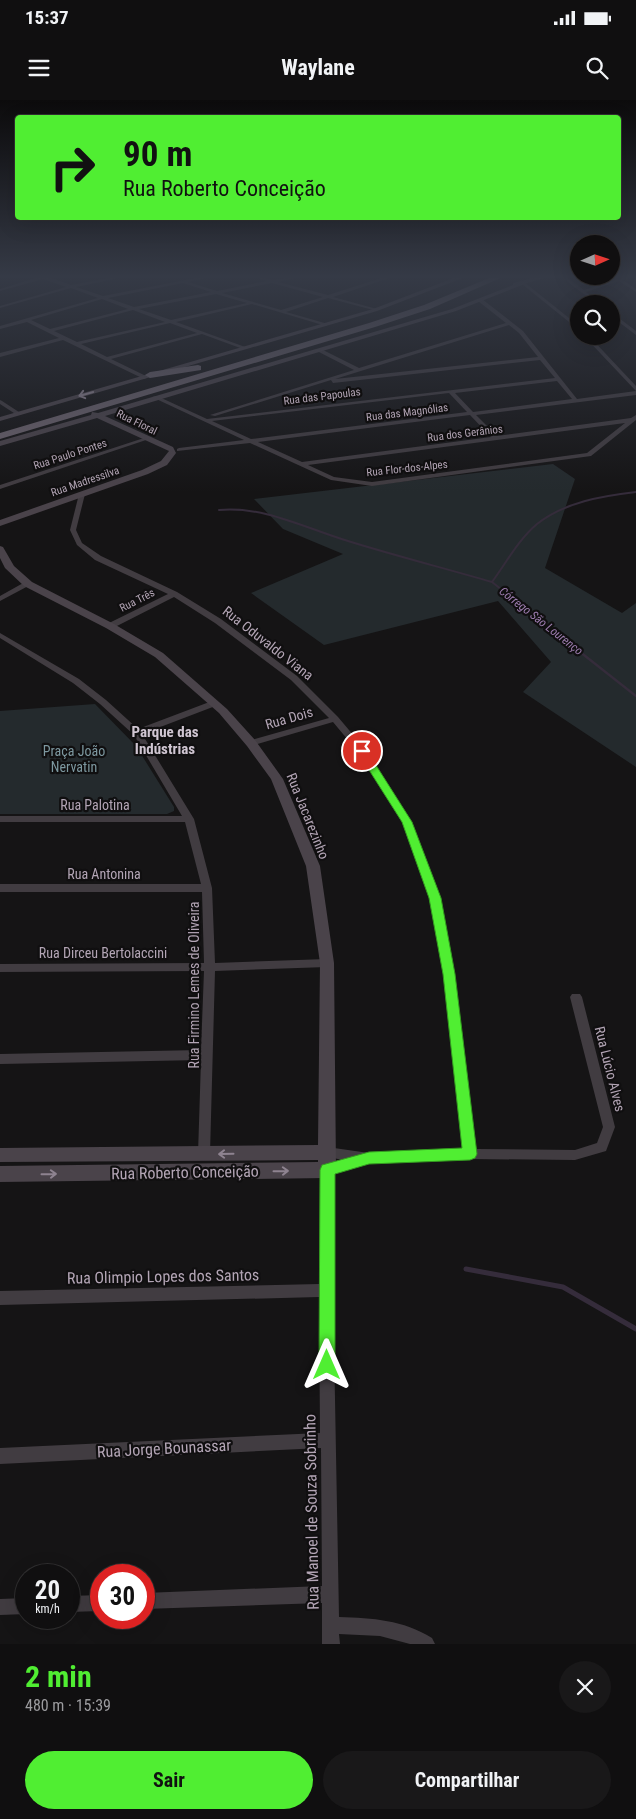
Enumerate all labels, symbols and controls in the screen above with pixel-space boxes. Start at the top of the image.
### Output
text: 15:37 [25,6,69,29]
icon: menu [25,54,53,82]
icon: search [583,54,611,82]
text: Waylane [281,55,355,80]
text: 90 m [123,134,192,175]
icon: right [40,135,105,200]
text: Rua Roberto Conceição [123,176,326,201]
north arrow [570,235,620,285]
map controls [570,235,620,345]
button: search [570,295,620,345]
street label: Rua das Papoulas [283,385,361,408]
one-way arrow [78,390,94,400]
street label: Rua das Magnólias [365,401,449,424]
street label: Rua Floral [115,407,159,438]
street label: Rua dos Gerânios [427,422,504,445]
street label: Rua Paulo Pontes [32,436,109,472]
street label: Rua Flor-dos-Alpes [366,458,448,479]
street label: Rua Madressilva [49,464,121,499]
water label: Córrego São Lourenço [496,584,586,658]
street label: Rua Três [118,586,157,615]
street label: Rua Oduvaldo Viana [220,603,316,683]
street label: Rua Dois [263,704,315,732]
district label: Parque das Indústrias [131,723,199,758]
pin [341,730,383,772]
icon: arrive [348,737,376,765]
park label: Praça João Nervatin [43,743,105,775]
street label: Rua Jacarezinho [283,771,333,861]
street label: Rua Palotina [60,797,130,813]
street label: Rua Antonina [67,866,141,882]
street label: Rua Firmino Lemes de Oliveira [186,902,202,1068]
street label: Rua Dirceu Bertolaccini [39,945,167,961]
street label: Rua Lúcio Alves [592,1025,628,1113]
one-way arrow [218,1149,234,1159]
street label: Rua Roberto Conceição [111,1162,259,1183]
one-way arrow [272,1166,289,1176]
one-way arrow [40,1169,56,1179]
street label: Rua Olimpio Lopes dos Santos [67,1265,259,1288]
position arrow [300,1338,352,1390]
street label: Rua Manoel de Souza Sobrinho [300,1414,323,1610]
street label: Rua Jorge Bounassar [97,1435,232,1461]
speed limit sign: 30 [90,1564,155,1629]
text: 20 [35,1576,60,1605]
text: km/h [35,1602,60,1616]
text: 2 min [25,1659,92,1694]
button: close [559,1661,611,1713]
text: 480 m · 15:39 [25,1696,111,1715]
button: Sair [25,1751,313,1809]
button: Compartilhar [323,1751,611,1809]

